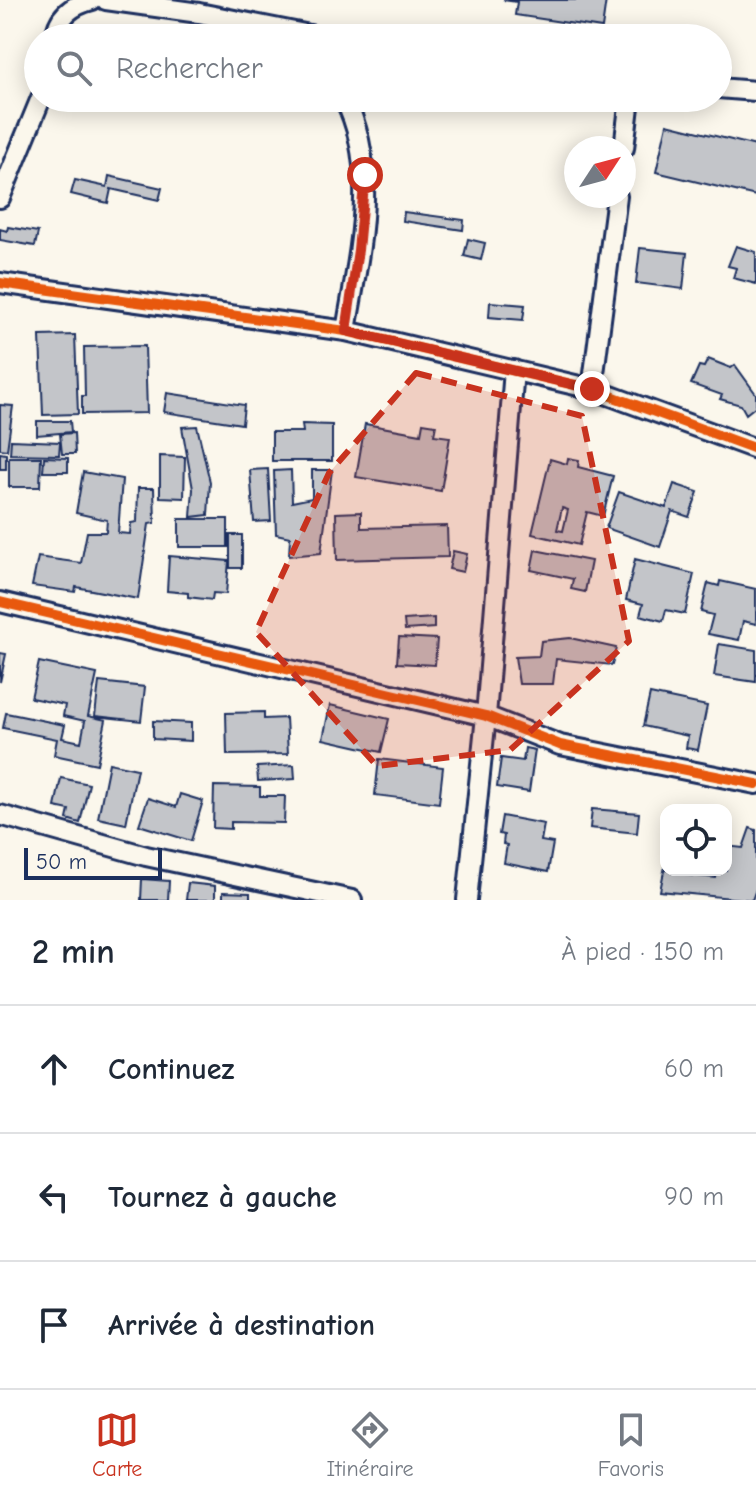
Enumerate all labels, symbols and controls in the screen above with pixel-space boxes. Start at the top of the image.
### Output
search box [24,24,732,112]
icon: search [52,46,96,90]
text: Rechercher [116,51,263,86]
north arrow [564,136,636,208]
route start [347,157,383,193]
route end [574,371,610,407]
map controls [660,804,732,876]
button: locate [660,804,732,876]
scale bar [24,844,162,880]
text: 50 m [36,849,87,875]
text: 2 min [32,932,115,972]
text: À pied · 150 m [561,937,724,967]
icon: ahead [32,1047,76,1091]
text: Continuez [108,1052,234,1087]
text: 60 m [664,1054,724,1084]
icon: left [32,1175,76,1219]
text: Tournez à gauche [108,1180,337,1215]
text: 90 m [664,1182,724,1212]
icon: arrive [32,1303,76,1347]
text: Arrivée à destination [108,1308,375,1343]
tab: Carte [92,1408,142,1482]
tab: Itinéraire [327,1408,414,1482]
tab: Favoris [598,1408,664,1482]

